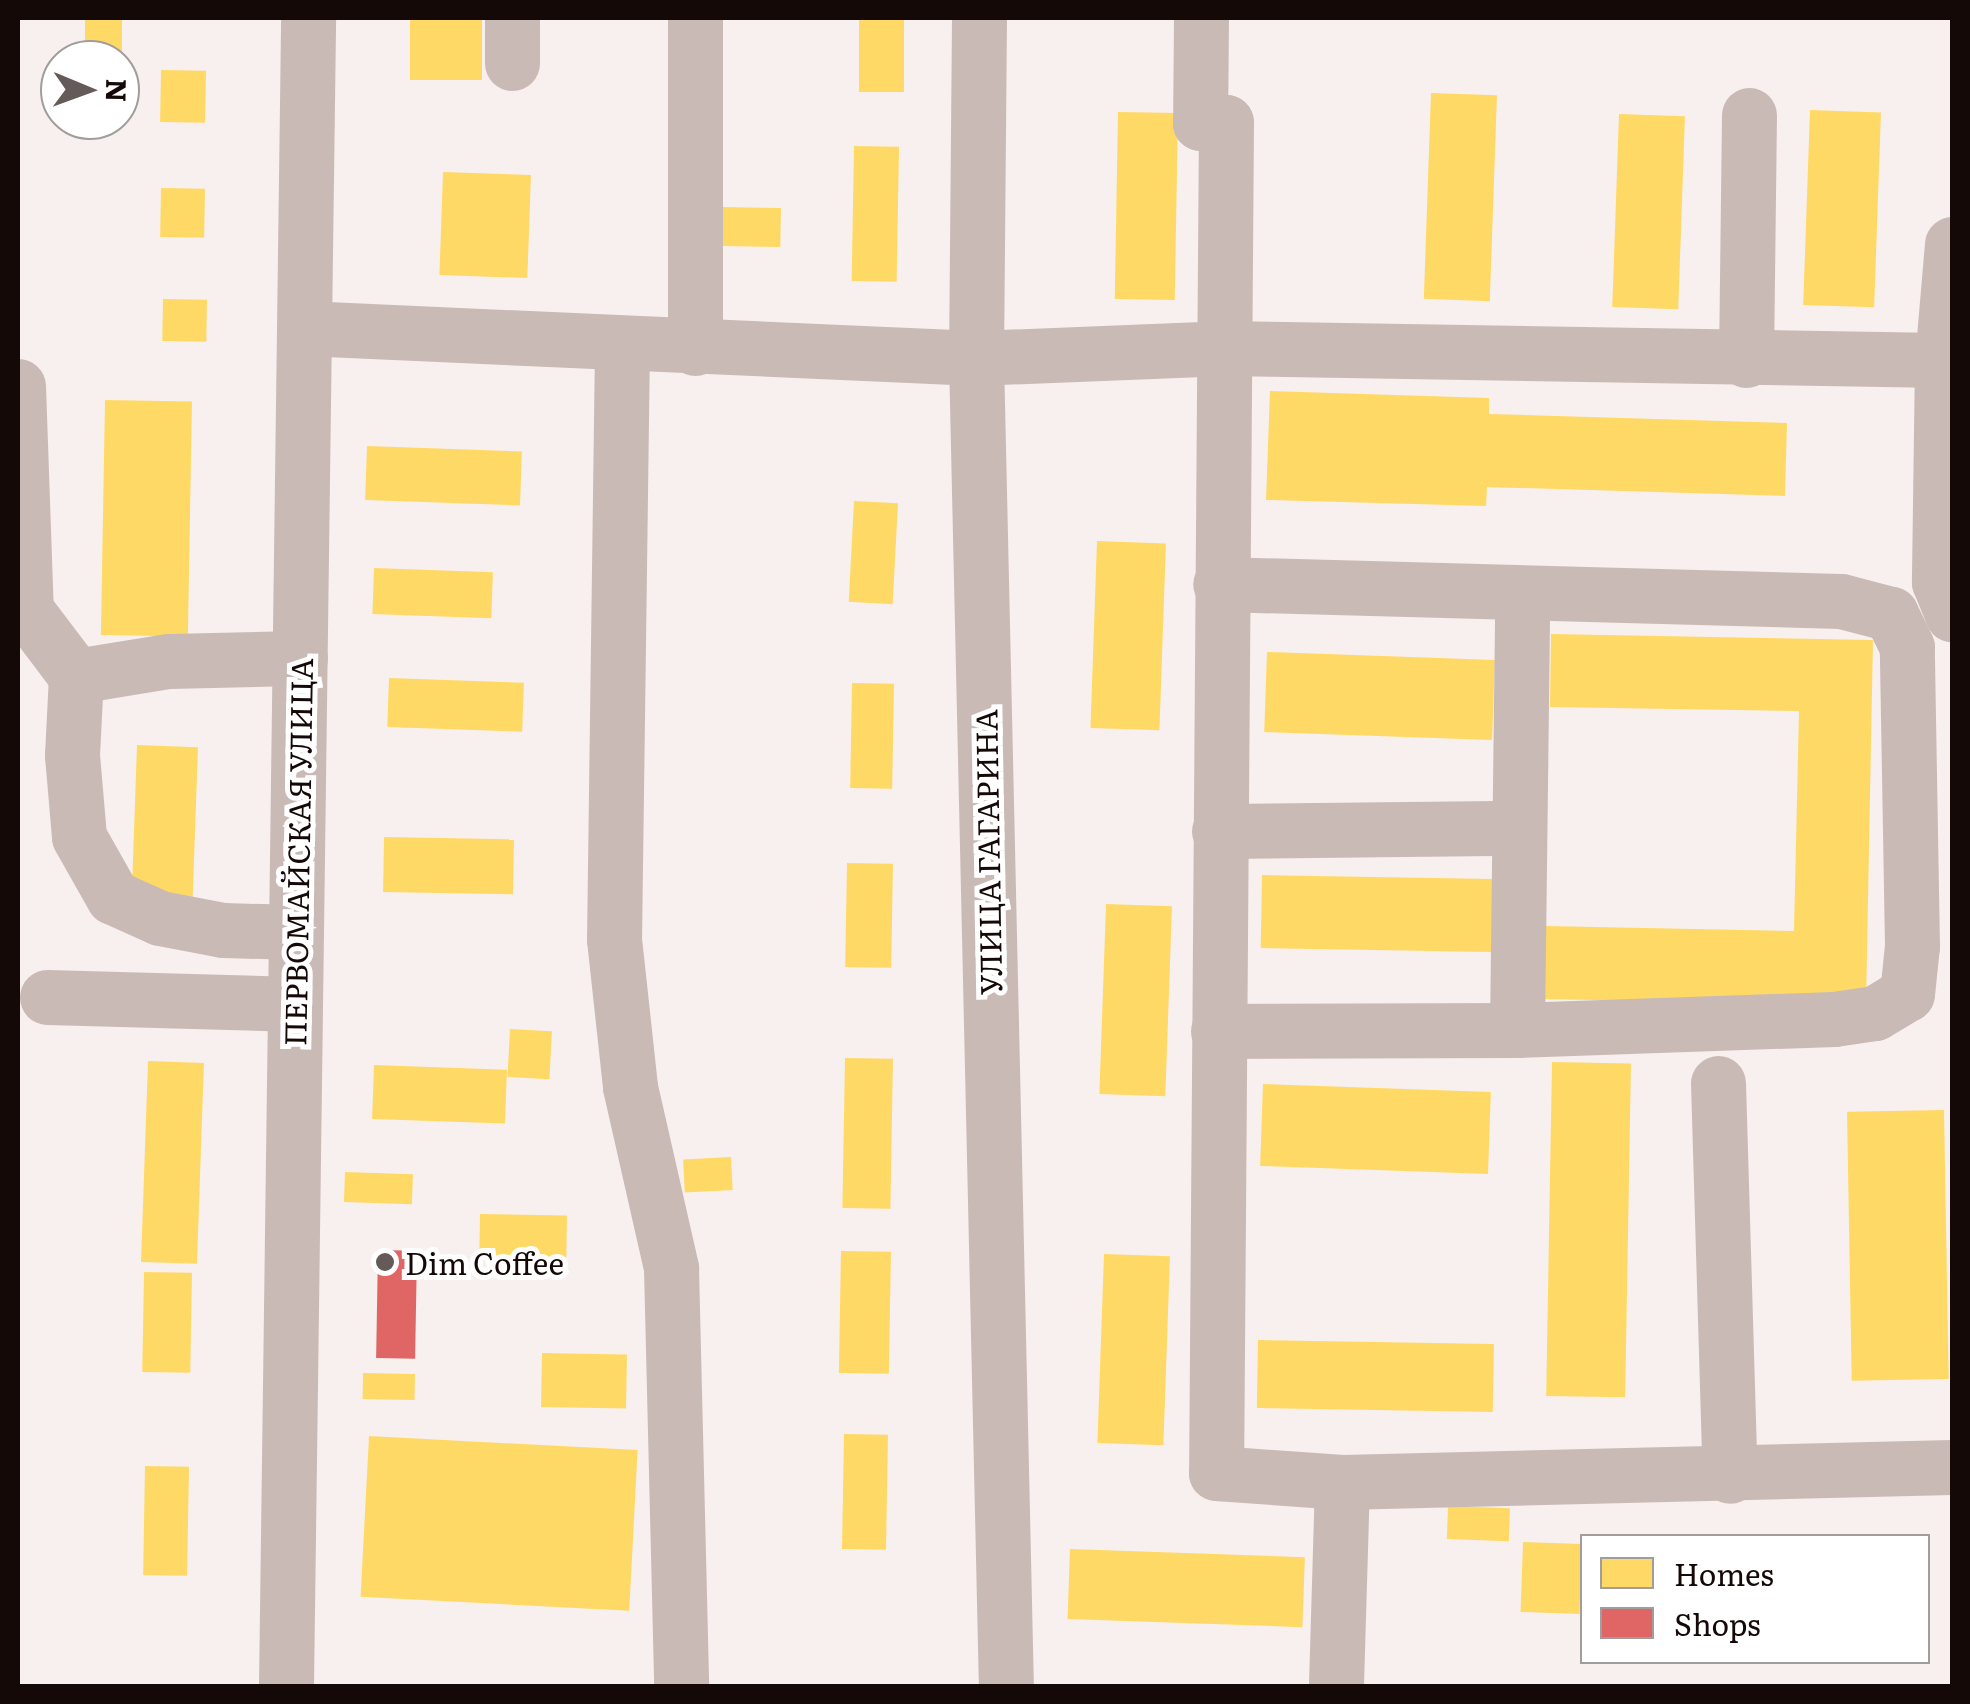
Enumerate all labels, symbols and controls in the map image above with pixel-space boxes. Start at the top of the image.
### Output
north arrow [40,40,140,140]
text: N [97,78,139,103]
street label: ПЕРВОМАЙСКАЯ УЛИЦА [276,658,318,1046]
street label: УЛИЦА ГАГАРИНА [967,709,1007,995]
place label: Dim Coffee [405,1244,564,1280]
marker: Dim Coffee [374,1251,396,1273]
legend [1580,1534,1930,1664]
text: Homes [1674,1551,1774,1595]
text: Shops [1674,1601,1761,1645]

